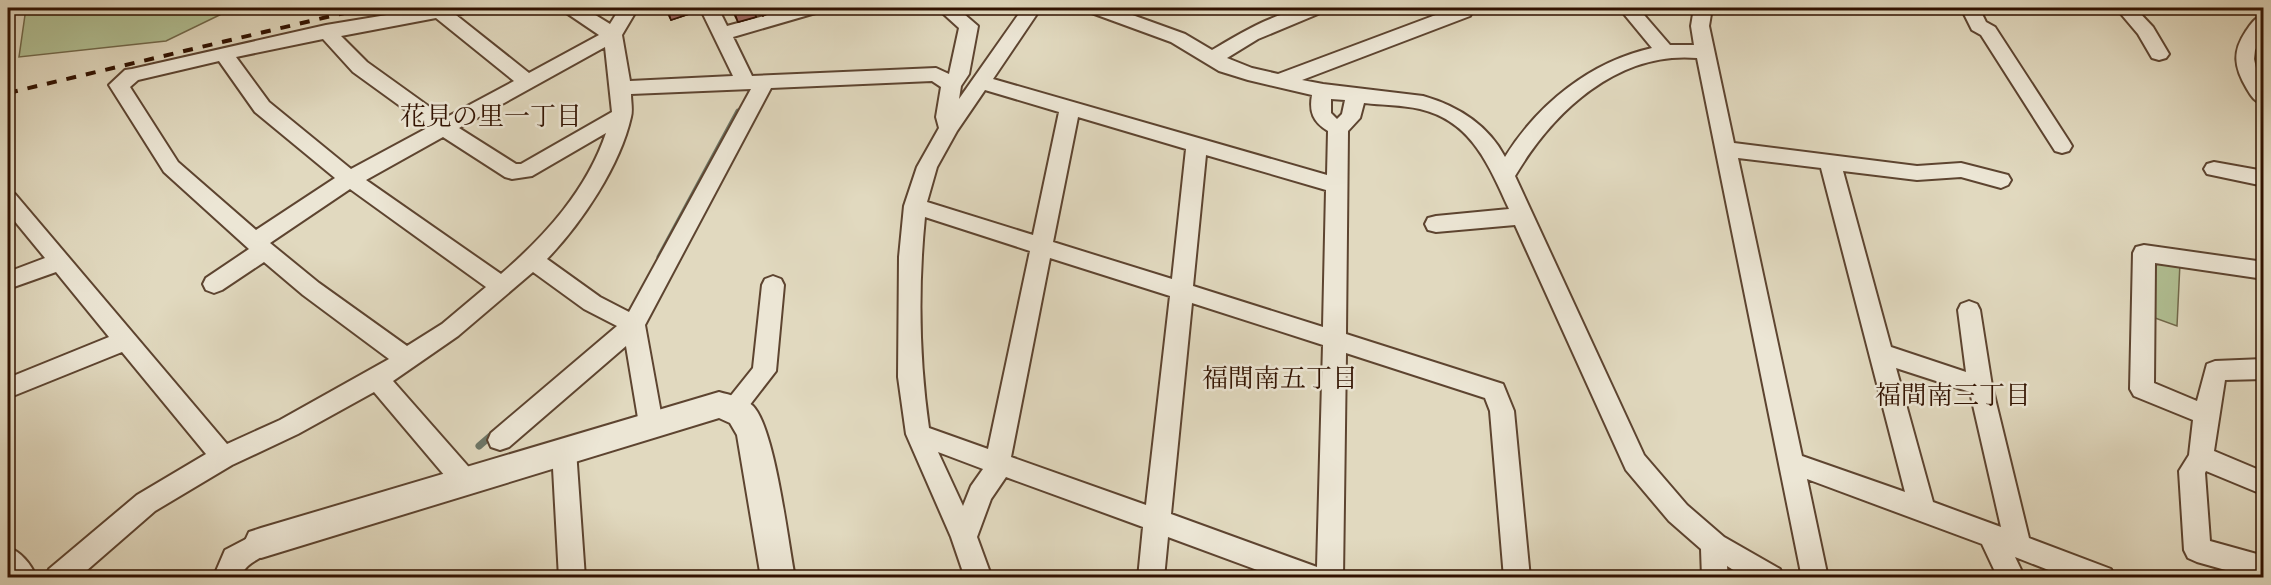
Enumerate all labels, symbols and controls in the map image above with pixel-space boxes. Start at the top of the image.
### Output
district label: 花見の里一丁目 [400,100,582,136]
district label: 福間南五丁目 [1202,362,1358,398]
district label: 福間南三丁目 [1875,379,2031,415]

